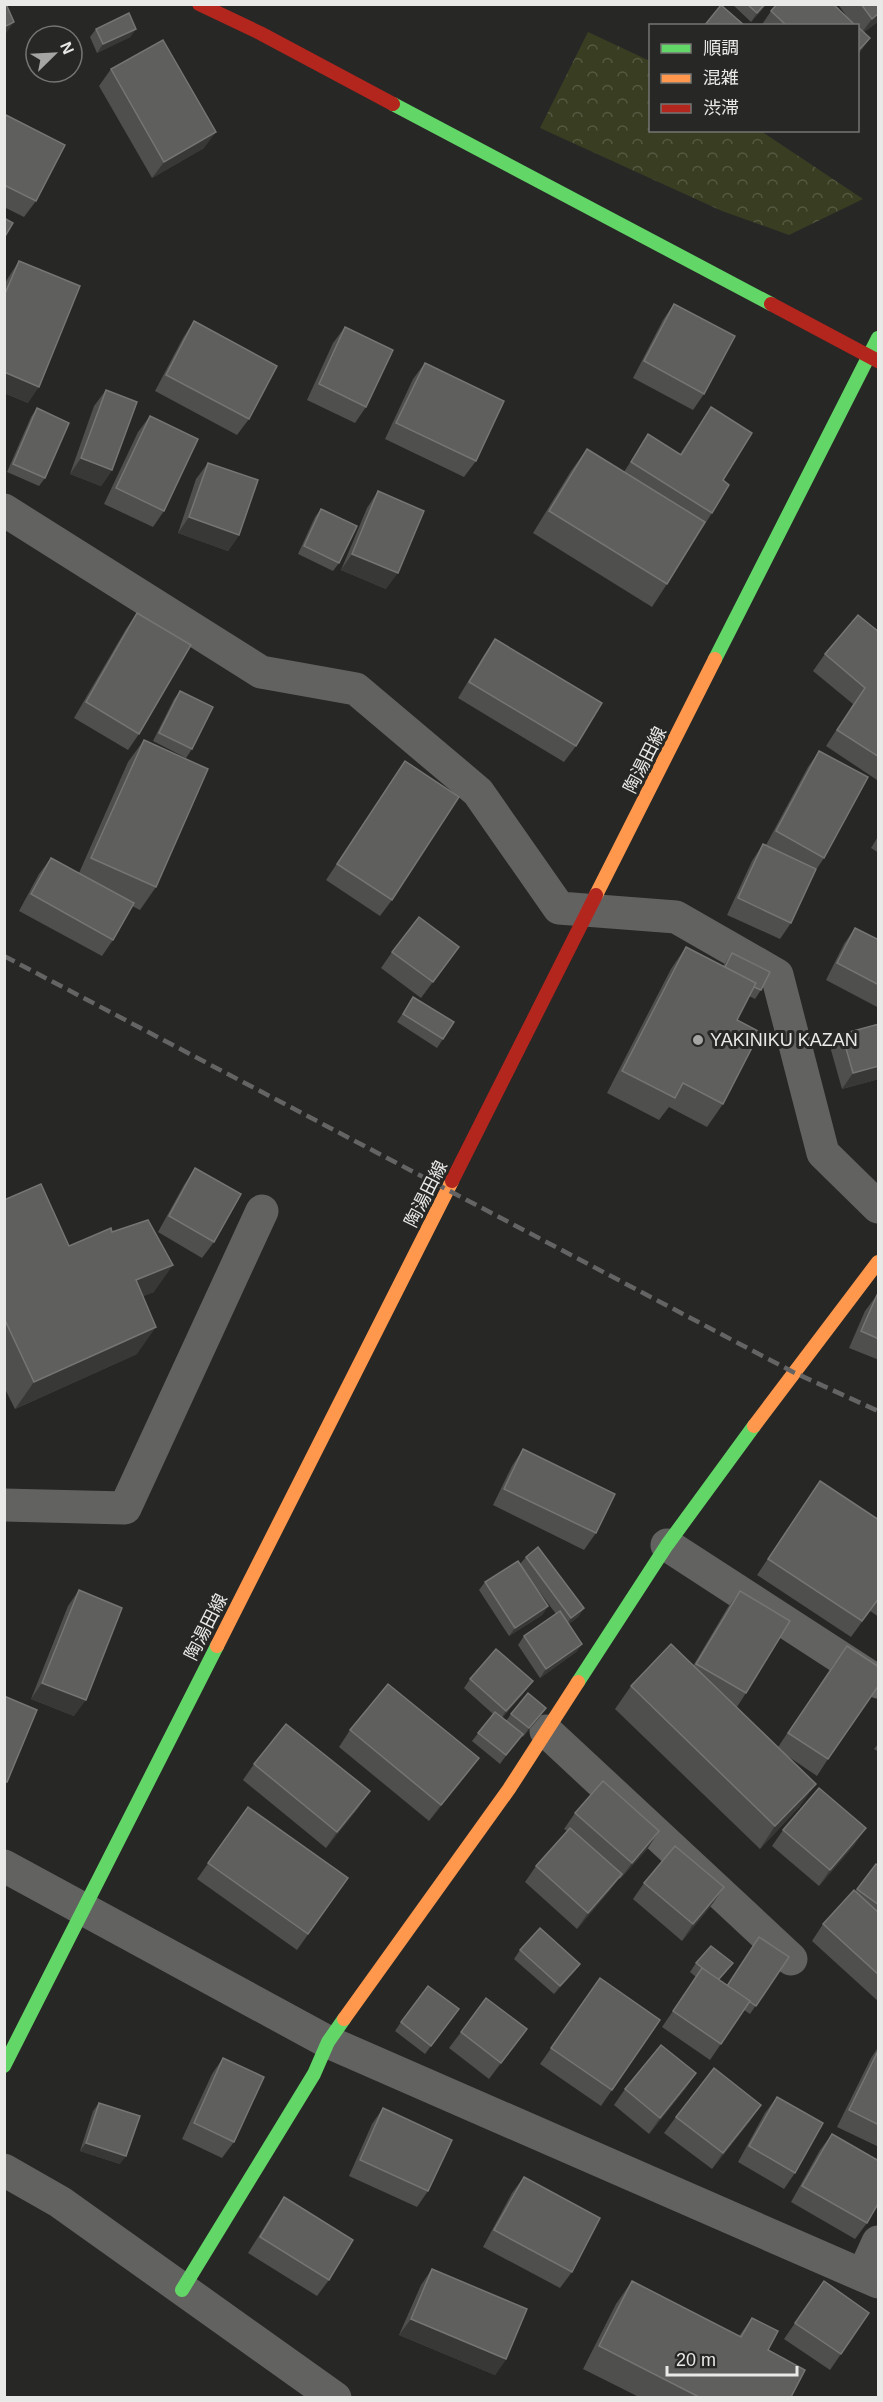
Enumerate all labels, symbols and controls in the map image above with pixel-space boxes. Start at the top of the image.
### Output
north arrow [24,24,84,84]
legend [649,24,859,132]
text: 順調 [703,38,739,58]
text: N [57,39,77,57]
text: 混雑 [703,68,739,88]
text: 渋滞 [703,98,739,118]
street label: 陶湯田線 [620,723,670,797]
place label: YAKINIKU KAZAN [710,1030,858,1050]
marker: YAKINIKU KAZAN [691,1033,705,1047]
street label: 陶湯田線 [401,1157,451,1231]
street label: 陶湯田線 [181,1590,231,1664]
scale bar [667,2339,798,2377]
text: 20 m [676,2350,716,2370]

